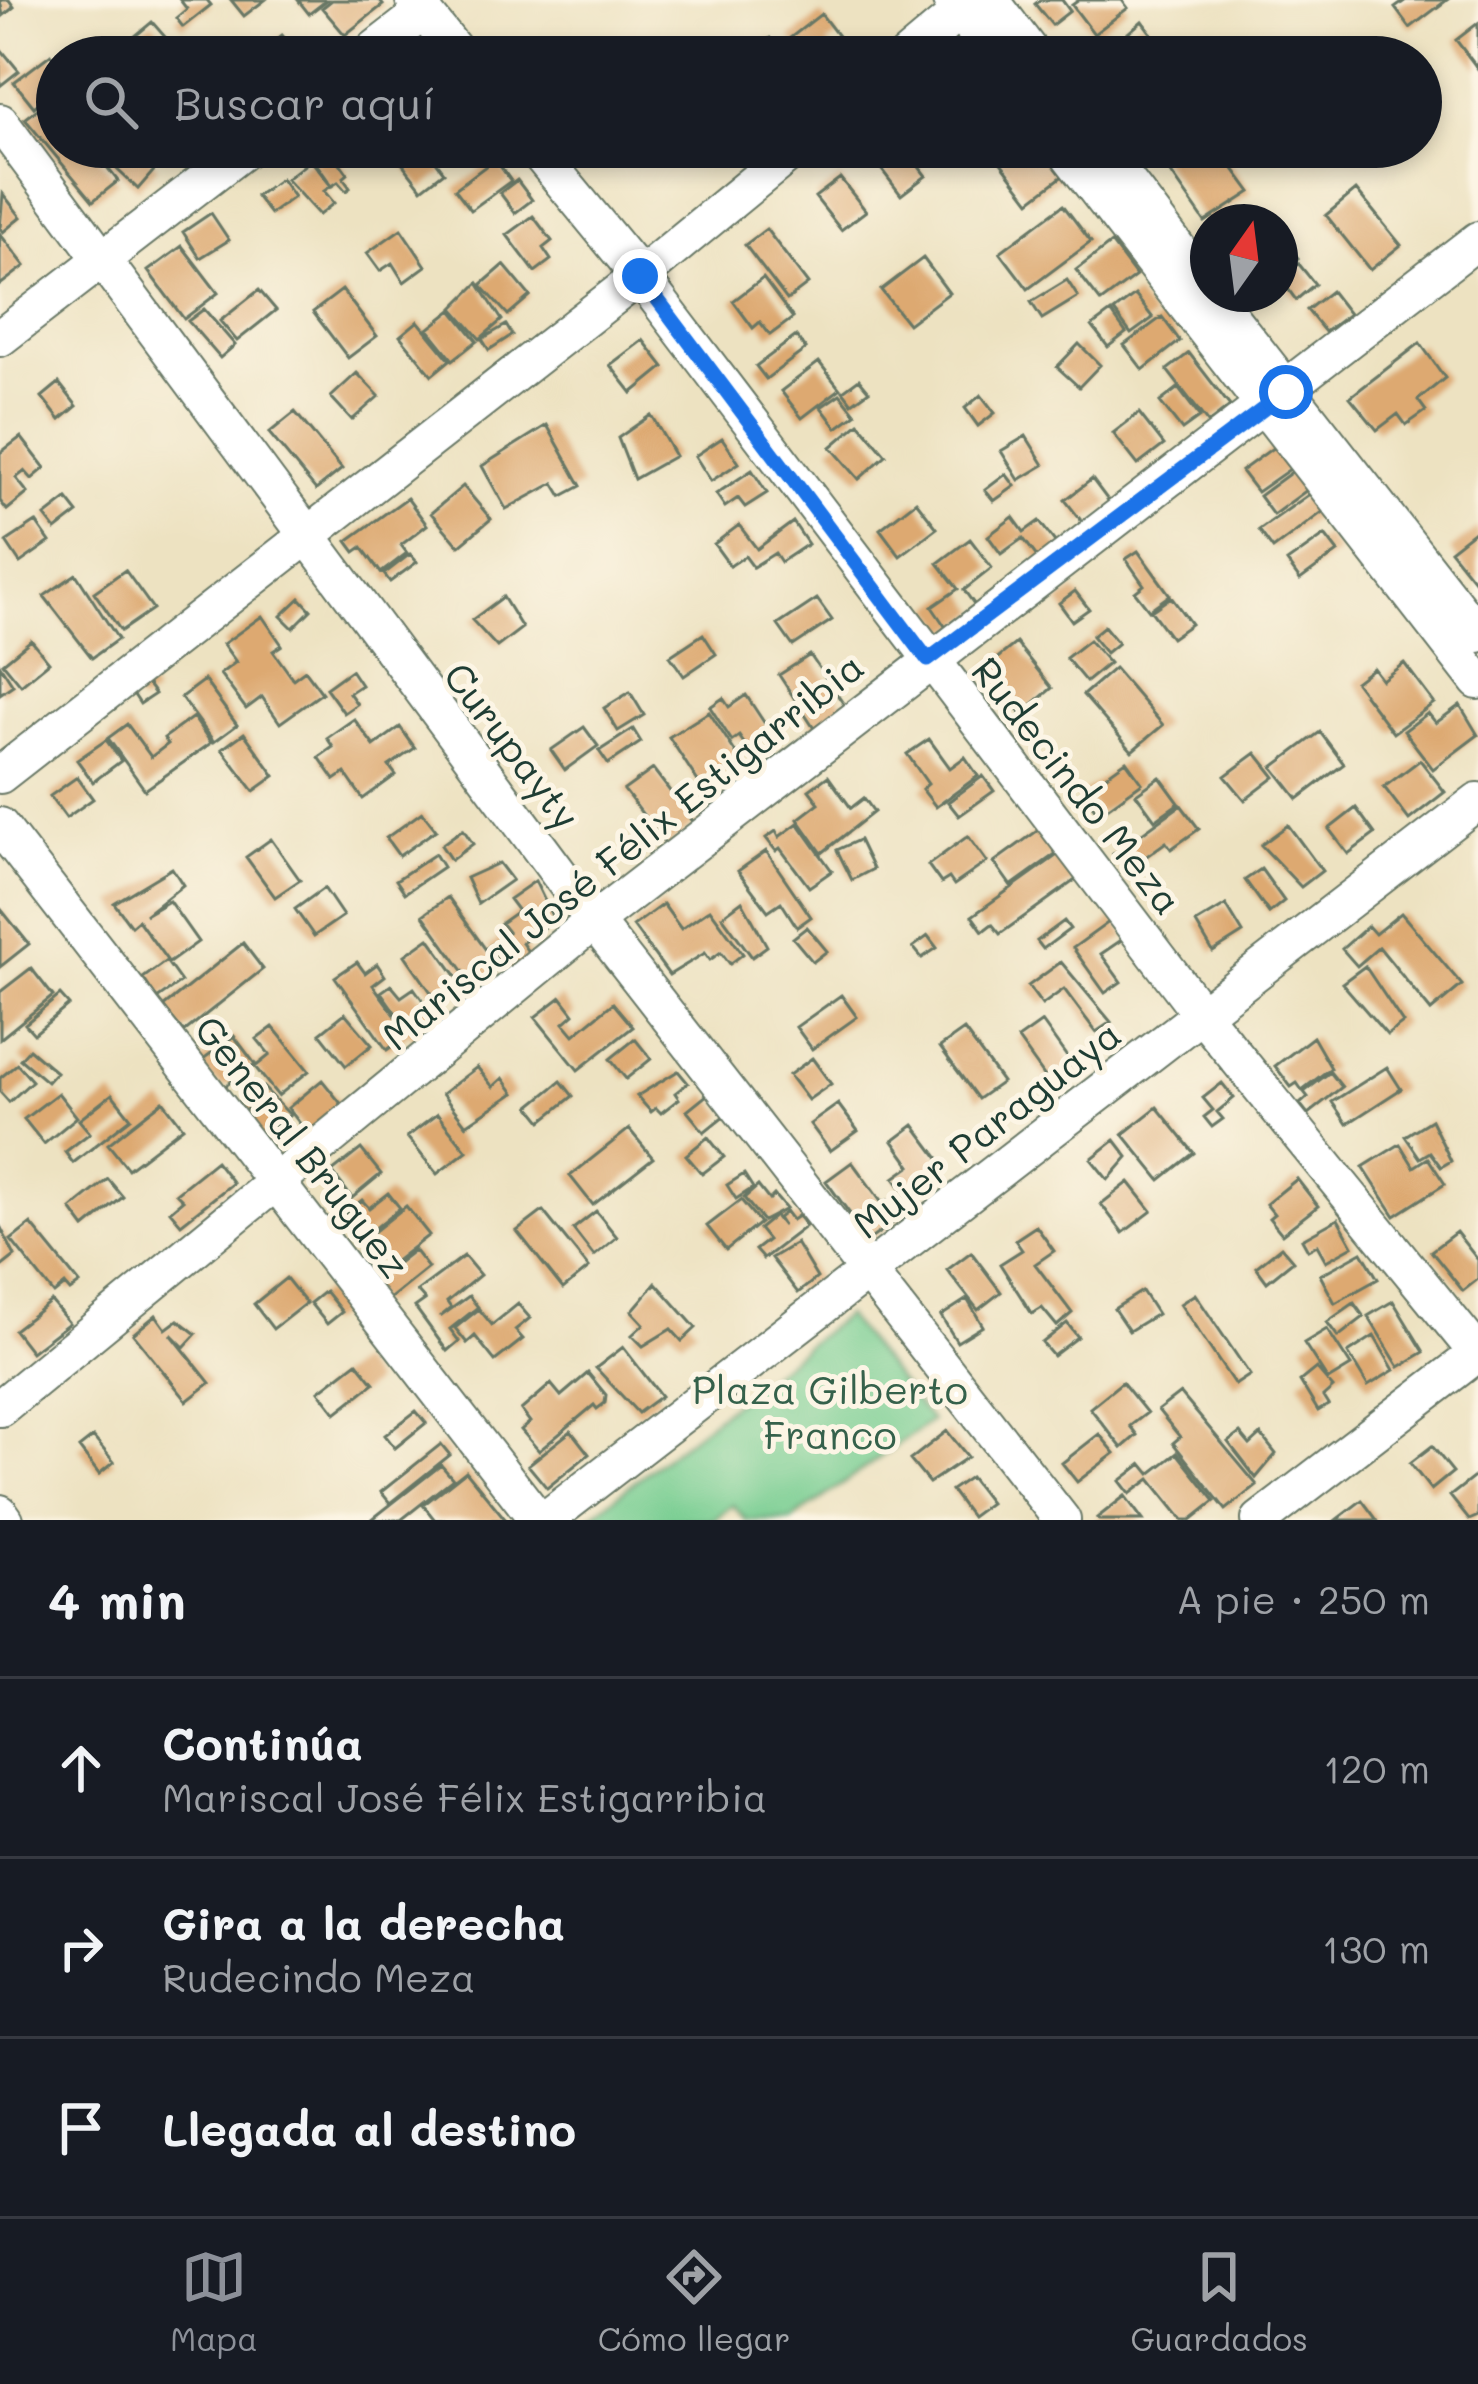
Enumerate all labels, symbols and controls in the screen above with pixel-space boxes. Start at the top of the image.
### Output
search box [36,36,1442,168]
icon: search [78,69,144,135]
text: Buscar aquí [174,73,436,131]
north arrow [1190,204,1298,312]
route end [613,249,667,303]
route start [1259,365,1313,419]
street label: Mariscal José Félix Estigarribia [371,640,874,1061]
street label: Rudecindo Meza [961,646,1195,924]
street label: Curupayty [434,651,592,839]
street label: General Bruguez [184,1004,422,1288]
street label: Mujer Paraguaya [842,1007,1131,1249]
park label: Plaza Gilberto Franco [692,1363,968,1459]
text: 4 min [48,1565,186,1632]
text: A pie · 250 m [1176,1573,1430,1624]
text: Continúa [162,1713,363,1771]
icon: ahead [48,1735,114,1801]
text: 120 m [1323,1742,1430,1793]
text: Mariscal José Félix Estigarribia [162,1771,767,1822]
text: Gira a la derecha [162,1893,565,1951]
icon: right [48,1915,114,1981]
text: 130 m [1322,1922,1430,1973]
text: Rudecindo Meza [162,1951,475,2002]
icon: arrive [48,2095,114,2161]
text: Llegada al destino [162,2099,576,2157]
tab: Mapa [170,2244,258,2359]
tab: Cómo llegar [598,2244,790,2359]
tab: Guardados [1130,2244,1308,2359]

